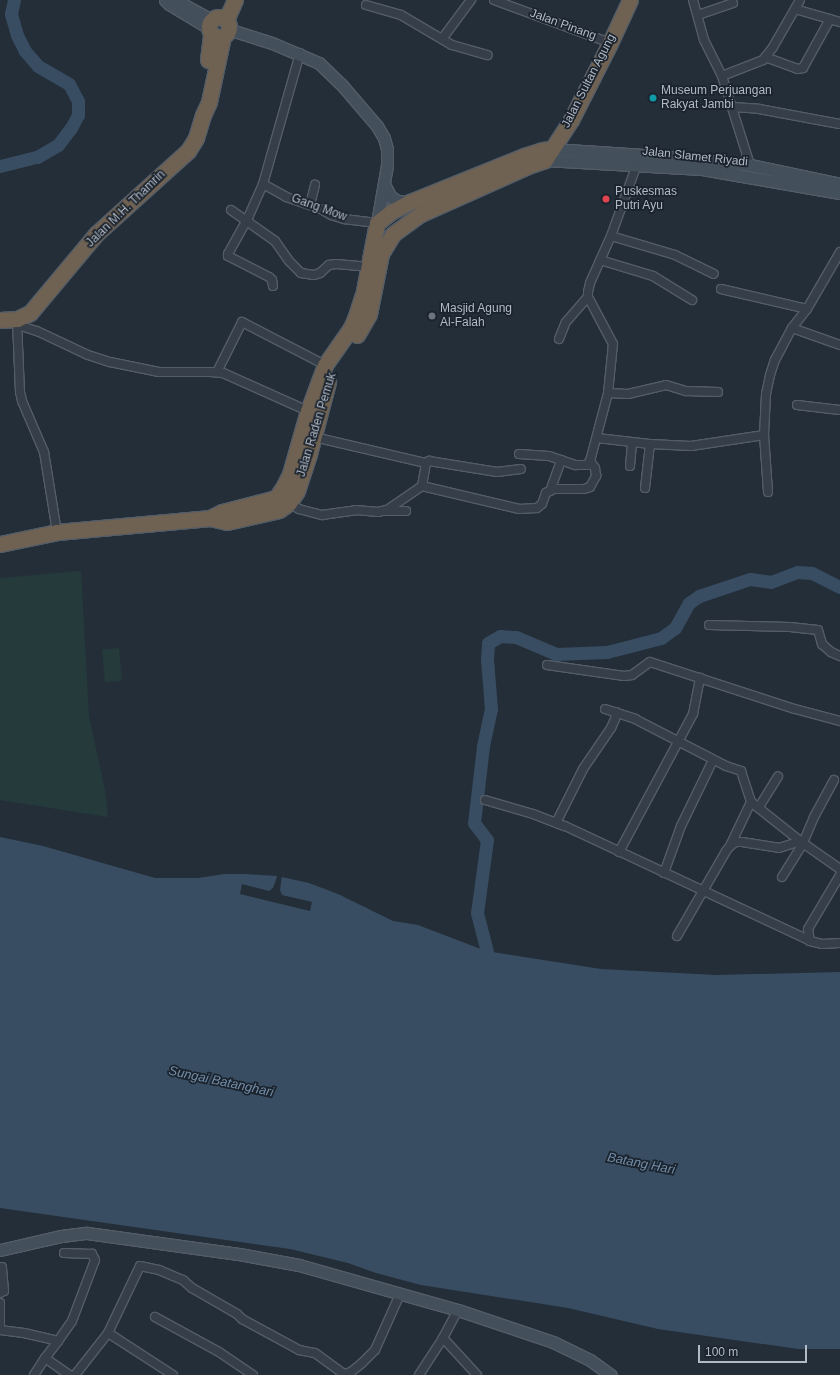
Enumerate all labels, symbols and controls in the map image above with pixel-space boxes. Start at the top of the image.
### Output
street label: Jalan Pinang [528,6,598,44]
street label: Jalan Sultan Agung [559,31,619,131]
place label: Museum Perjuangan Rakyat Jambi [661,84,772,112]
marker: Museum Perjuangan Rakyat Jambi [648,93,658,103]
street label: Jalan Slamet Riyadi [642,144,748,170]
street label: Jalan M.H. Thamrin [83,167,169,251]
place label: Puskesmas Putri Ayu [615,185,677,213]
street label: Gang Mow [289,191,349,225]
marker: Puskesmas Putri Ayu [600,193,612,205]
place label: Masjid Agung Al-Falah [440,302,513,330]
marker: Masjid Agung Al-Falah [427,311,437,321]
street label: Jalan Raden Pemuk [294,371,340,479]
water label: Sungai Batanghari [167,1063,275,1101]
water label: Batang Hari [606,1150,676,1178]
scale bar [700,1337,809,1363]
text: 100 m [705,1345,738,1359]

